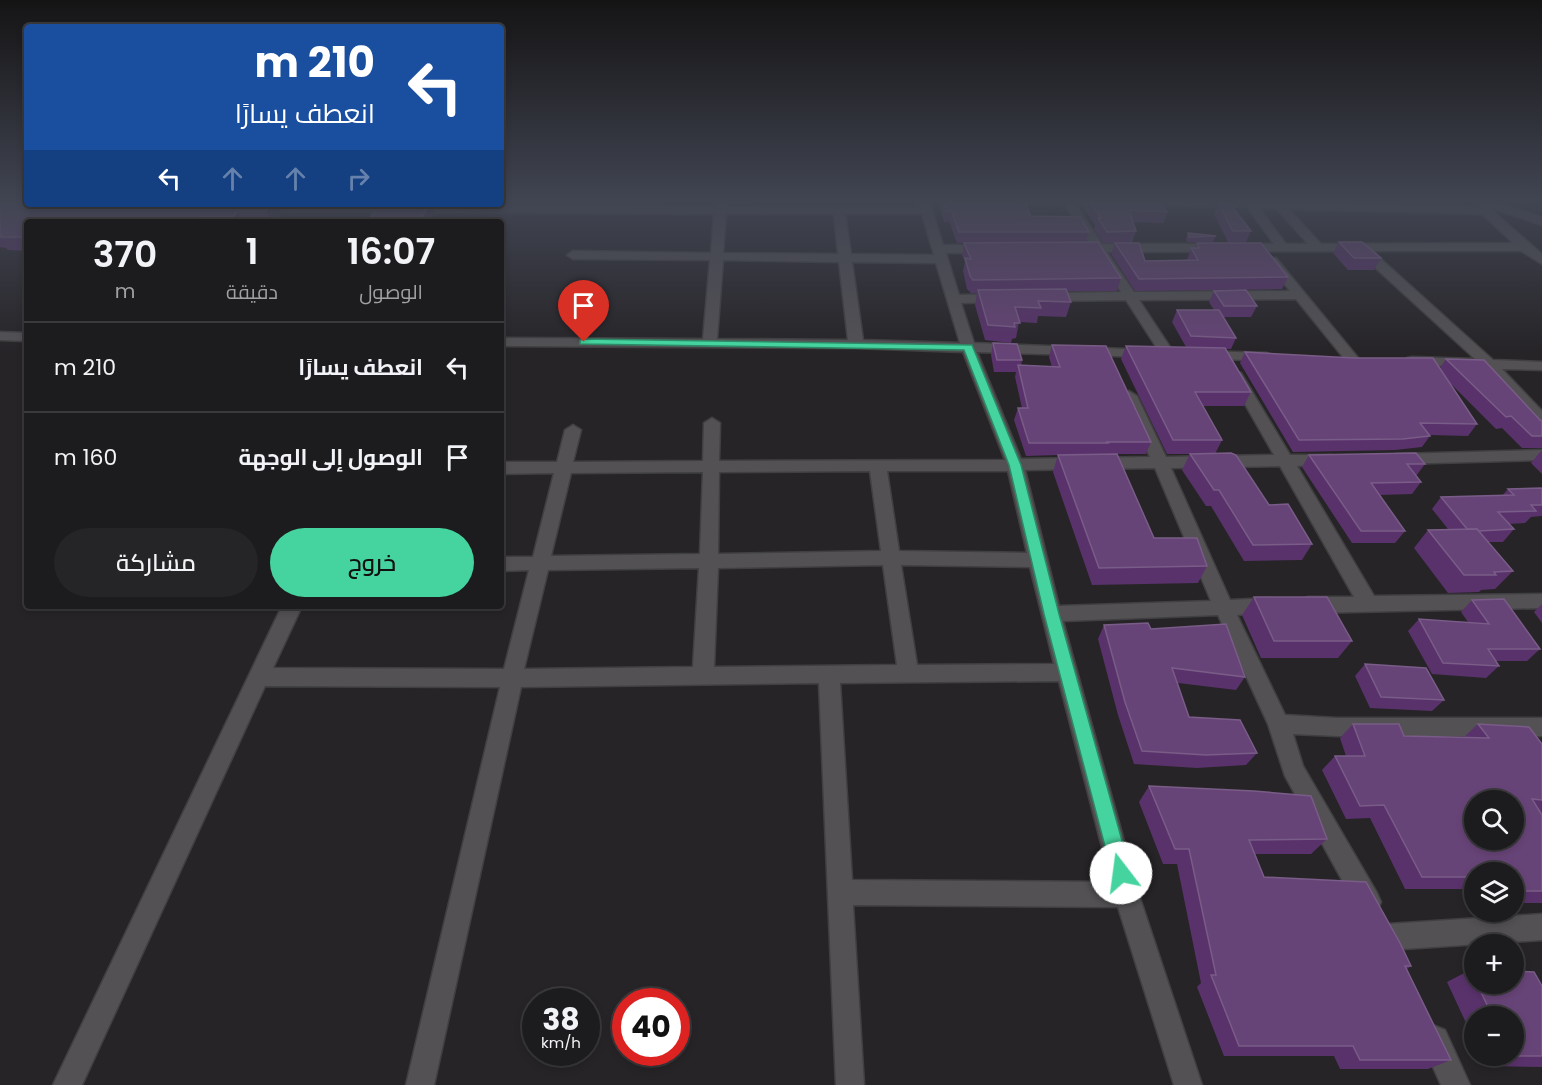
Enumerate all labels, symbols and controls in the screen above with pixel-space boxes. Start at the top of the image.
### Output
text: 210 m [254,33,375,92]
icon: left [396,48,474,126]
text: انعطف يسارًا [235,95,375,132]
icon: left [153,162,186,195]
icon: ahead [216,162,249,195]
icon: ahead [279,162,312,195]
icon: right [342,162,375,195]
text: 1 [245,226,259,277]
text: 16:07 [347,226,435,277]
text: 370 [93,229,157,280]
text: m [115,277,135,305]
text: دقيقة [226,278,278,306]
text: الوصول [359,278,423,306]
pin [558,280,609,342]
icon: arrive [567,289,600,322]
icon: left [441,351,474,384]
text: 210 m [54,352,116,383]
text: انعطف يسارًا [298,352,423,383]
icon: arrive [441,441,474,474]
text: 160 m [54,442,117,473]
text: الوصول إلى الوجهة [238,442,423,473]
button: مشاركة [54,528,258,597]
button: خروج [270,528,474,597]
map controls [1464,790,1524,1066]
button: search [1464,790,1524,850]
position arrow [1089,841,1153,905]
button: layers [1464,862,1524,922]
button: + [1464,934,1524,994]
speed limit sign: 40 [612,988,690,1066]
text: 38 [542,998,580,1041]
button: − [1464,1006,1524,1066]
text: km/h [541,1032,581,1053]

